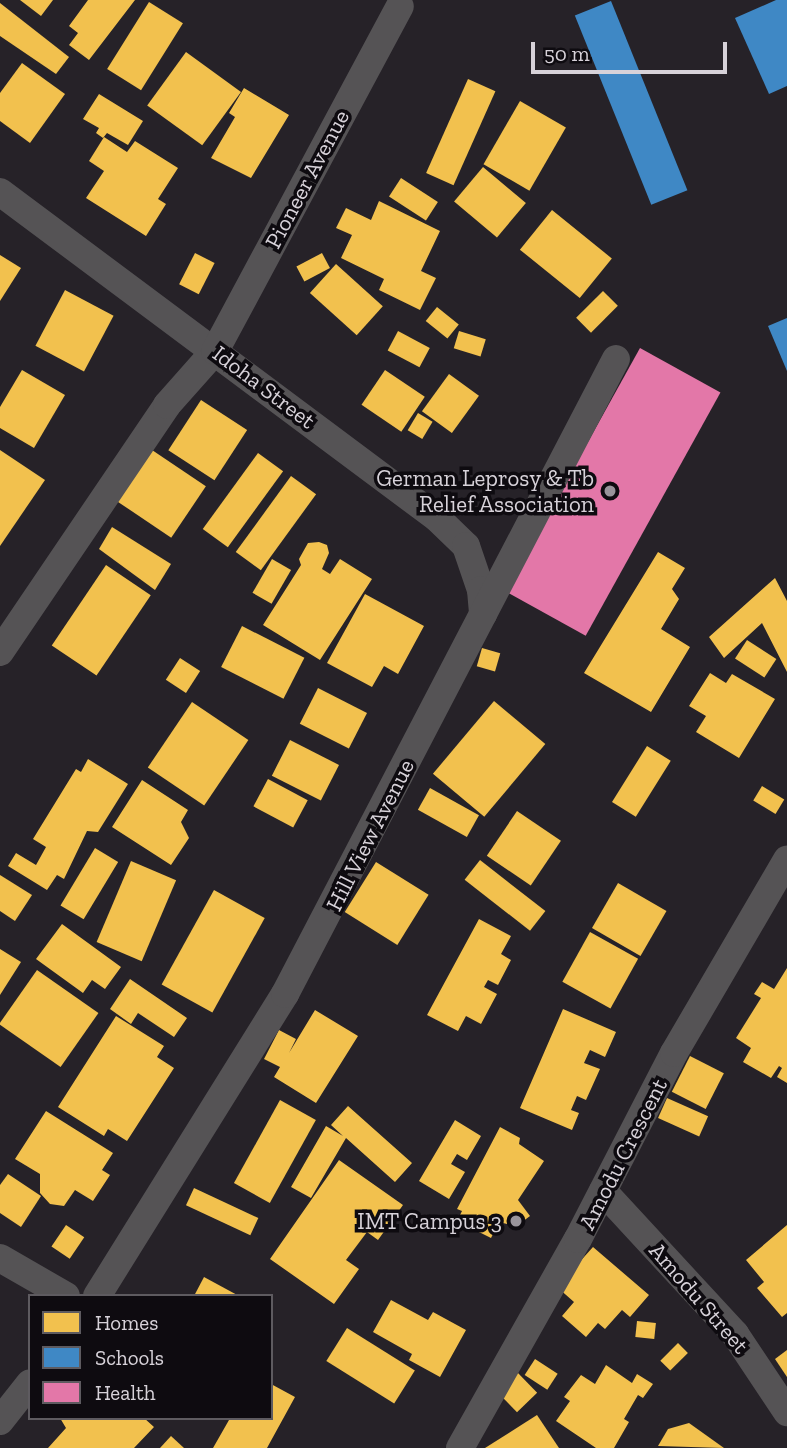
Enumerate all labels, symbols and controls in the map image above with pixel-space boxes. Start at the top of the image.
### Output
scale bar [535,28,731,72]
text: 50 m [544,41,590,66]
street label: Pioneer Avenue [259,105,355,253]
street label: Idoha Street [207,340,321,434]
place label: German Leprosy & Tb Relief Association [375,464,594,518]
marker: German Leprosy & Tb Relief Association [600,481,620,501]
street label: Hill View Avenue [319,754,421,916]
street label: Amodu Crescent [573,1074,673,1234]
place label: IMT Campus 3 [357,1207,502,1235]
marker: IMT Campus 3 [508,1213,524,1229]
street label: Amodu Street [643,1237,755,1359]
legend [28,1294,273,1420]
text: Homes [95,1310,158,1335]
text: Schools [95,1345,164,1370]
text: Health [95,1380,156,1405]

